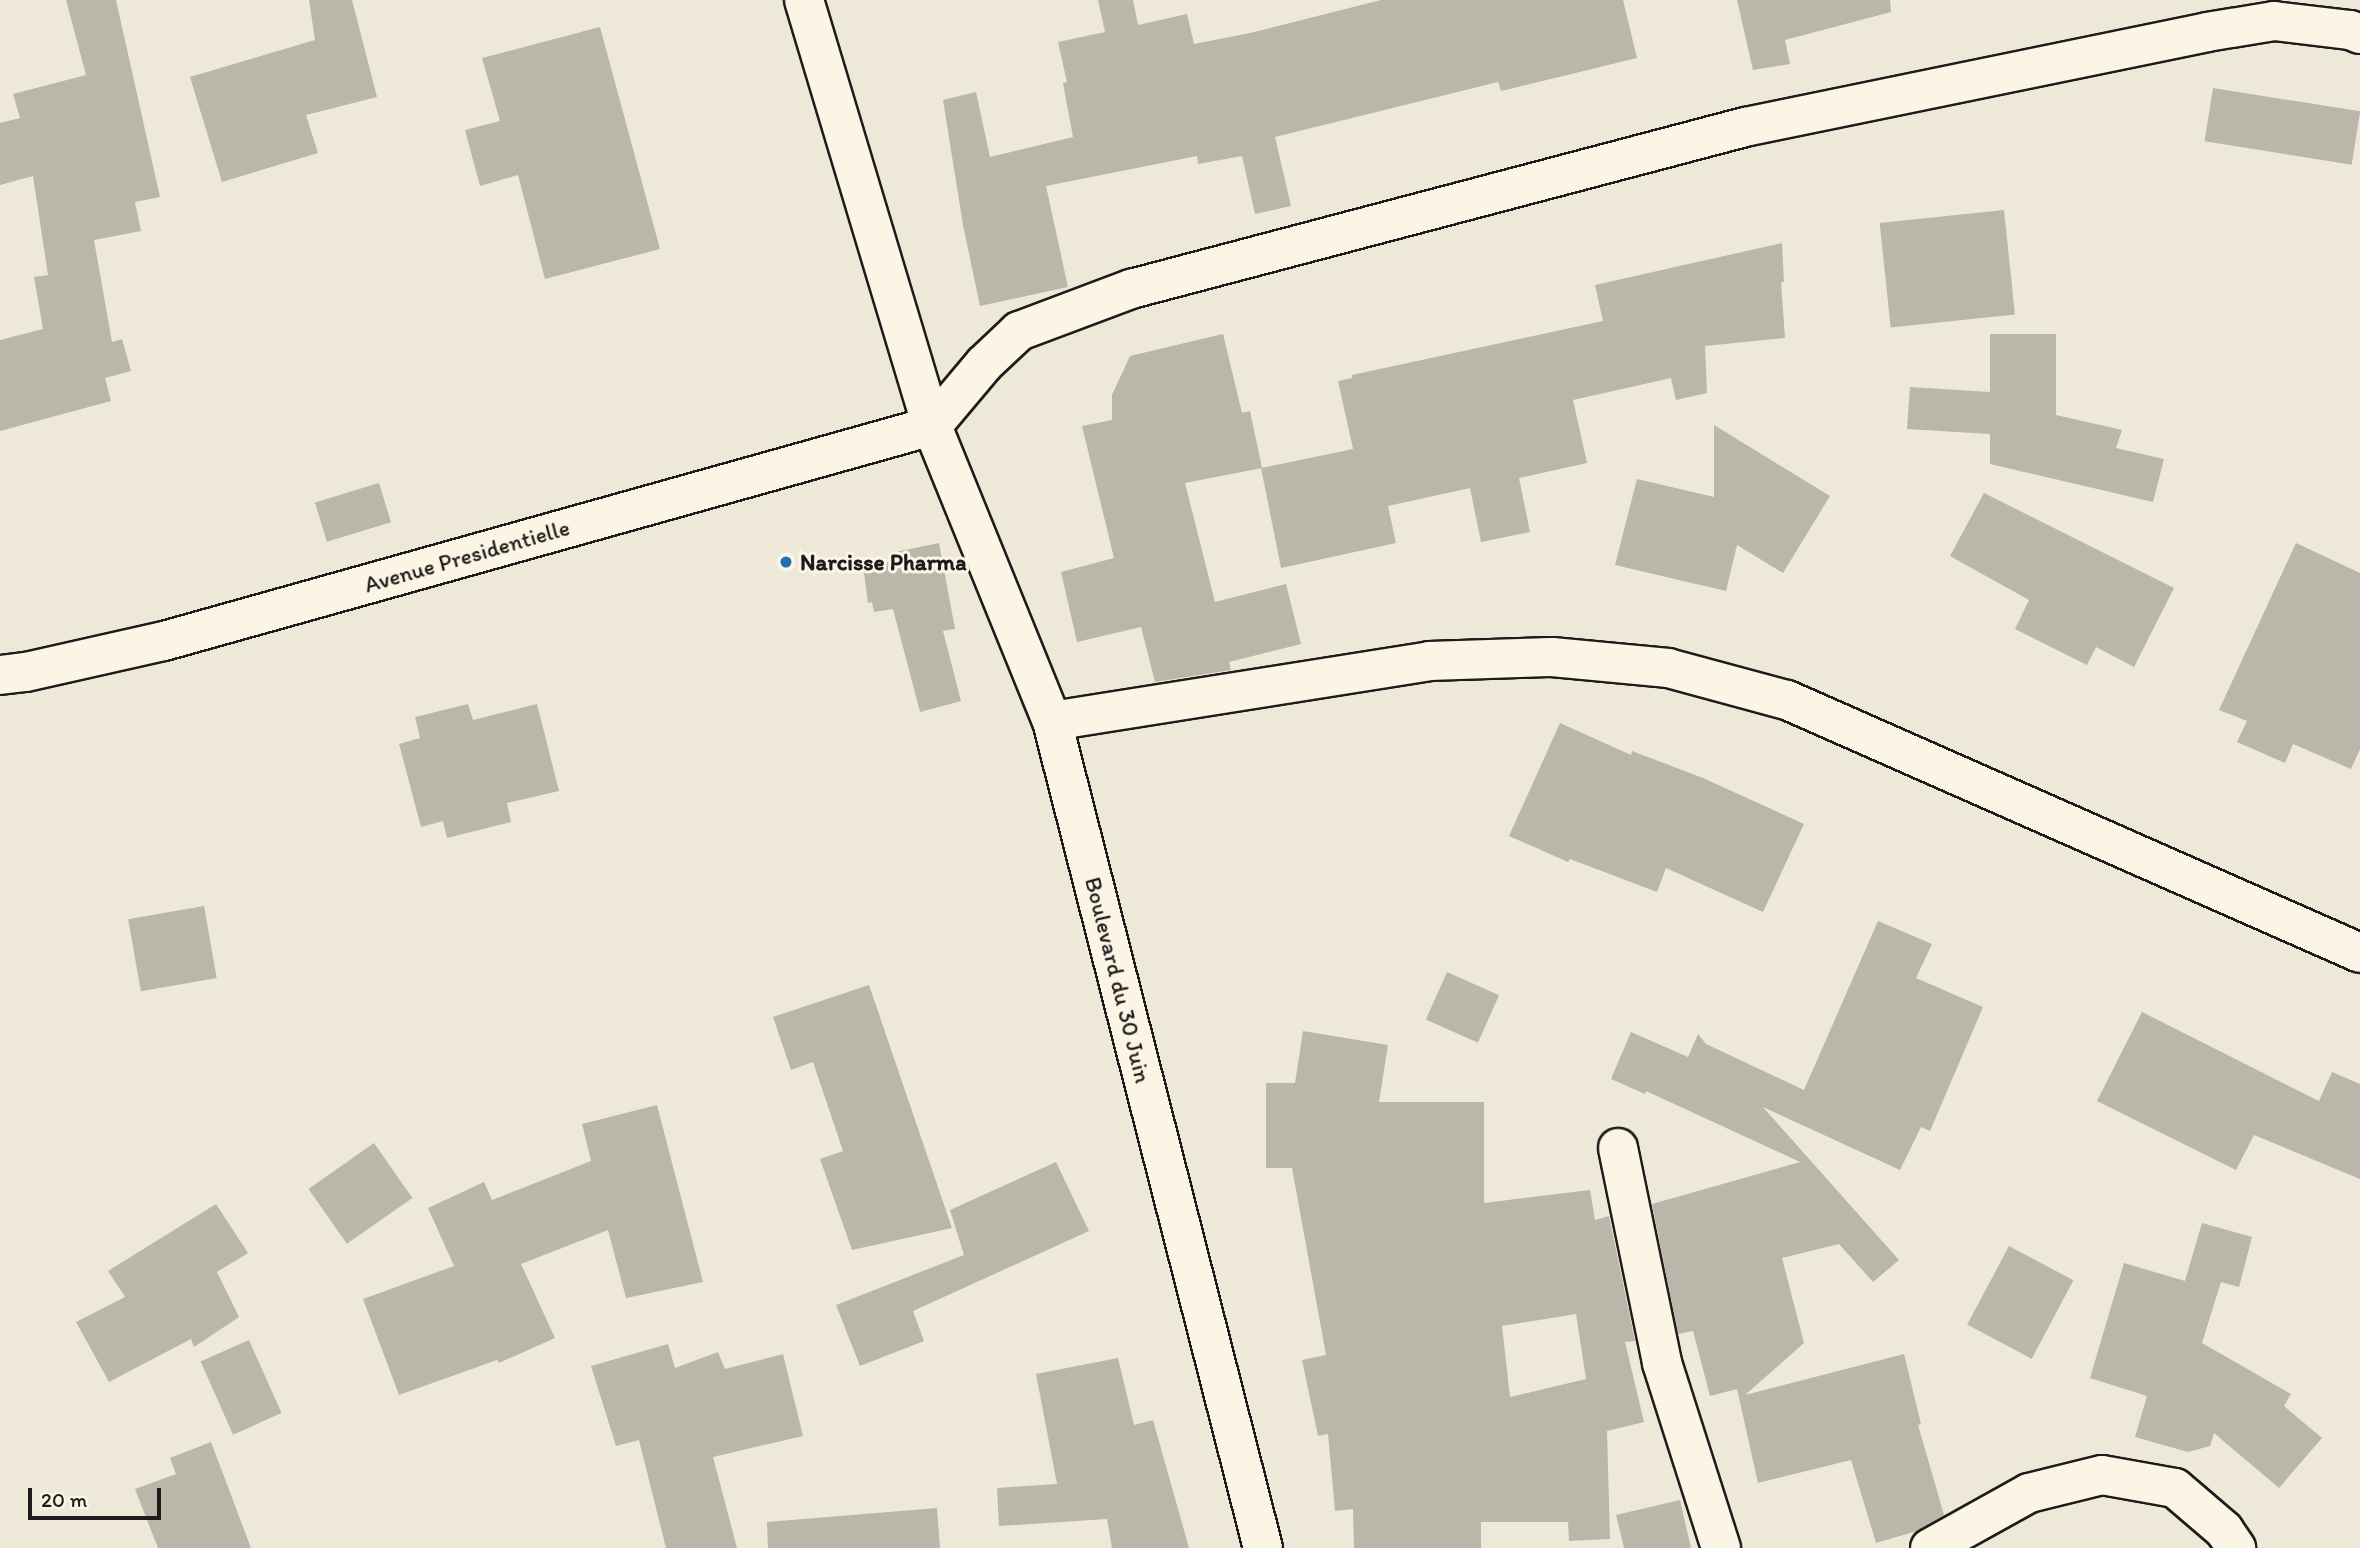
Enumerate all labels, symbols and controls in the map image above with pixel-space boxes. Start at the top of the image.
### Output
street label: Avenue Presidentielle [361,513,573,599]
place label: Narcisse Pharma [800,548,967,576]
marker: Narcisse Pharma [778,554,794,570]
street label: Boulevard du 30 Juin [1079,874,1157,1086]
scale bar [32,1474,164,1518]
text: 20 m [41,1487,87,1512]

